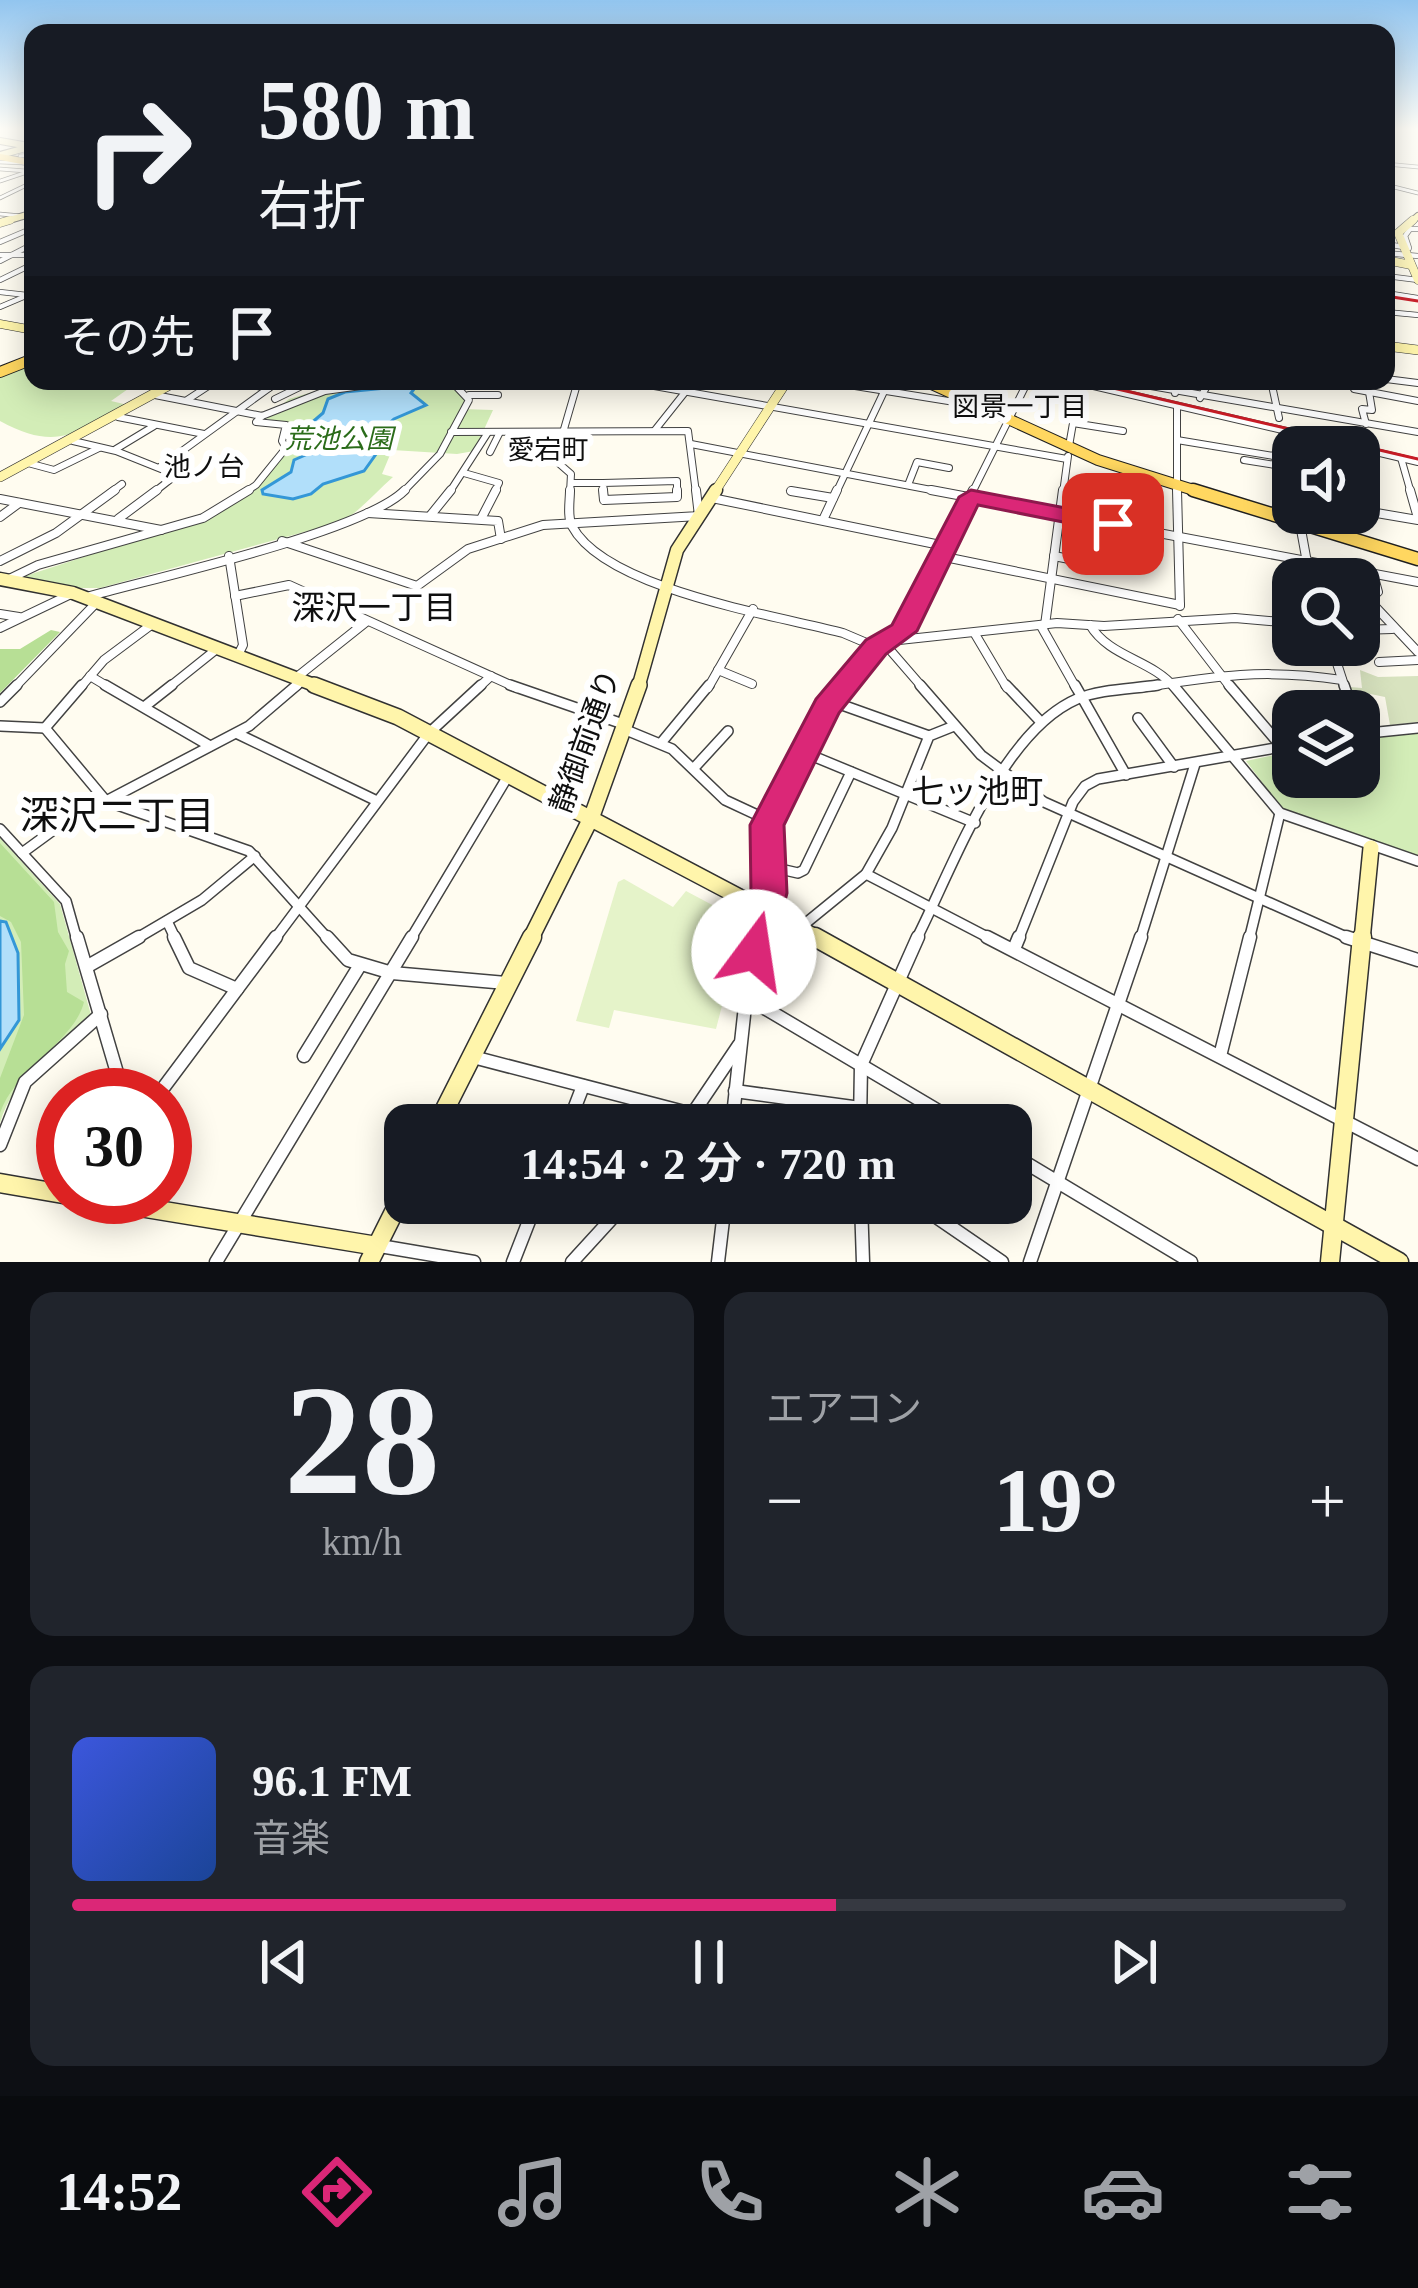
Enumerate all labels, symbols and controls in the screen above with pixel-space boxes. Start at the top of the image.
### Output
text: 580 m [258,64,475,157]
icon: right [60,72,216,228]
text: 右折 [258,177,366,237]
icon: arrive [219,300,285,366]
text: その先 [60,313,195,363]
district label: 図景一丁目 [953,392,1088,422]
park label: 荒池公園 [285,424,397,454]
map controls [1272,426,1380,798]
button: sound [1272,426,1380,534]
district label: 愛宕町 [508,435,589,465]
district label: 池ノ台 [164,452,245,482]
pin [1062,473,1164,575]
icon: arrive [1080,491,1146,557]
button: search [1272,558,1380,666]
district label: 深沢一丁目 [292,590,457,626]
street label: 静御前通り [543,665,626,817]
button: layers [1272,690,1380,798]
district label: 七ッ池町 [911,774,1043,810]
district label: 深沢二丁目 [19,794,215,837]
position arrow [691,889,817,1015]
speed limit sign: 30 [36,1068,192,1224]
text: 14:54 · 2 分 · 720 m [521,1139,896,1189]
text: 28 [284,1354,440,1527]
text: エアコン [766,1387,922,1430]
text: 19° [993,1451,1119,1550]
text: − [766,1464,803,1537]
text: + [1309,1464,1346,1537]
text: km/h [322,1520,402,1563]
text: 96.1 FM [252,1756,412,1806]
text: 音楽 [252,1817,330,1860]
icon: previous [251,1929,317,1995]
icon: pause [676,1929,742,1995]
icon: next [1101,1929,1167,1995]
icon: directions [295,2150,379,2234]
icon: music [491,2150,575,2234]
icon: phone [688,2150,772,2234]
icon: climate [885,2150,969,2234]
icon: car [1081,2150,1165,2234]
icon: filters [1278,2150,1362,2234]
text: 14:52 [56,2162,182,2222]

